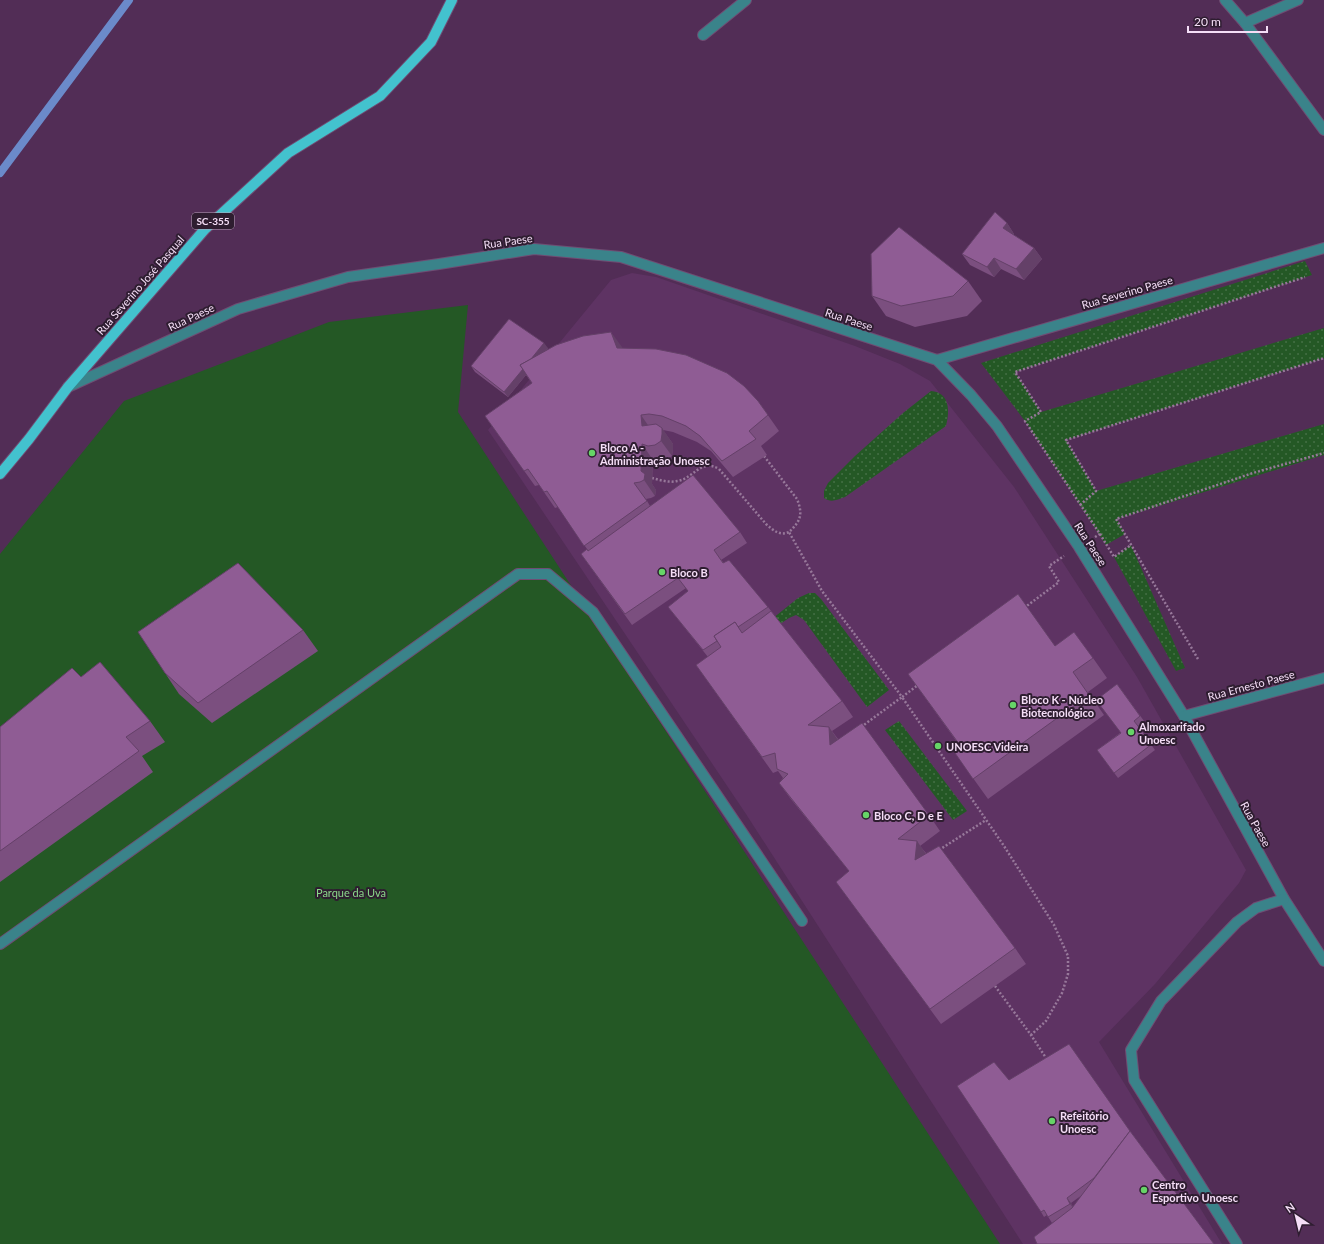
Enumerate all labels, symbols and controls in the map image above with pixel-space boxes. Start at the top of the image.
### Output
scale bar [1188,8,1267,34]
text: 20 m [1194,14,1221,29]
road number: SC-355 [192,213,234,229]
street label: Rua Paese [483,231,534,251]
street label: Rua Severino José Pasqual [94,233,186,337]
street label: Rua Severino Paese [1080,273,1174,311]
street label: Rua Paese [166,301,216,333]
street label: Rua Paese [824,305,875,333]
place label: Bloco A - Administração Unoesc [599,441,710,467]
marker: Bloco A - Administração Unoesc [587,448,597,458]
street label: Rua Paese [1072,520,1110,568]
place label: Bloco B [670,566,708,579]
marker: Bloco B [657,567,667,577]
street label: Rua Ernesto Paese [1206,667,1296,703]
place label: Bloco K - Núcleo Biotecnológico [1021,693,1103,719]
marker: Bloco K - Núcleo Biotecnológico [1008,700,1018,710]
place label: Almoxarifado Unoesc [1138,720,1205,746]
marker: Almoxarifado Unoesc [1126,727,1136,737]
place label: UNOESC Videira [946,740,1028,753]
marker: UNOESC Videira [933,741,943,751]
street label: Rua Paese [1238,799,1274,849]
place label: Bloco C, D e E [874,809,943,822]
marker: Bloco C, D e E [861,810,871,820]
park label: Parque da Uva [316,886,386,899]
place label: Refeitório Unoesc [1060,1109,1109,1135]
marker: Refeitório Unoesc [1047,1116,1057,1126]
place label: Centro Esportivo Unoesc [1152,1178,1239,1204]
marker: Centro Esportivo Unoesc [1139,1185,1149,1195]
north arrow [1276,1196,1316,1236]
text: N [1283,1200,1297,1215]

